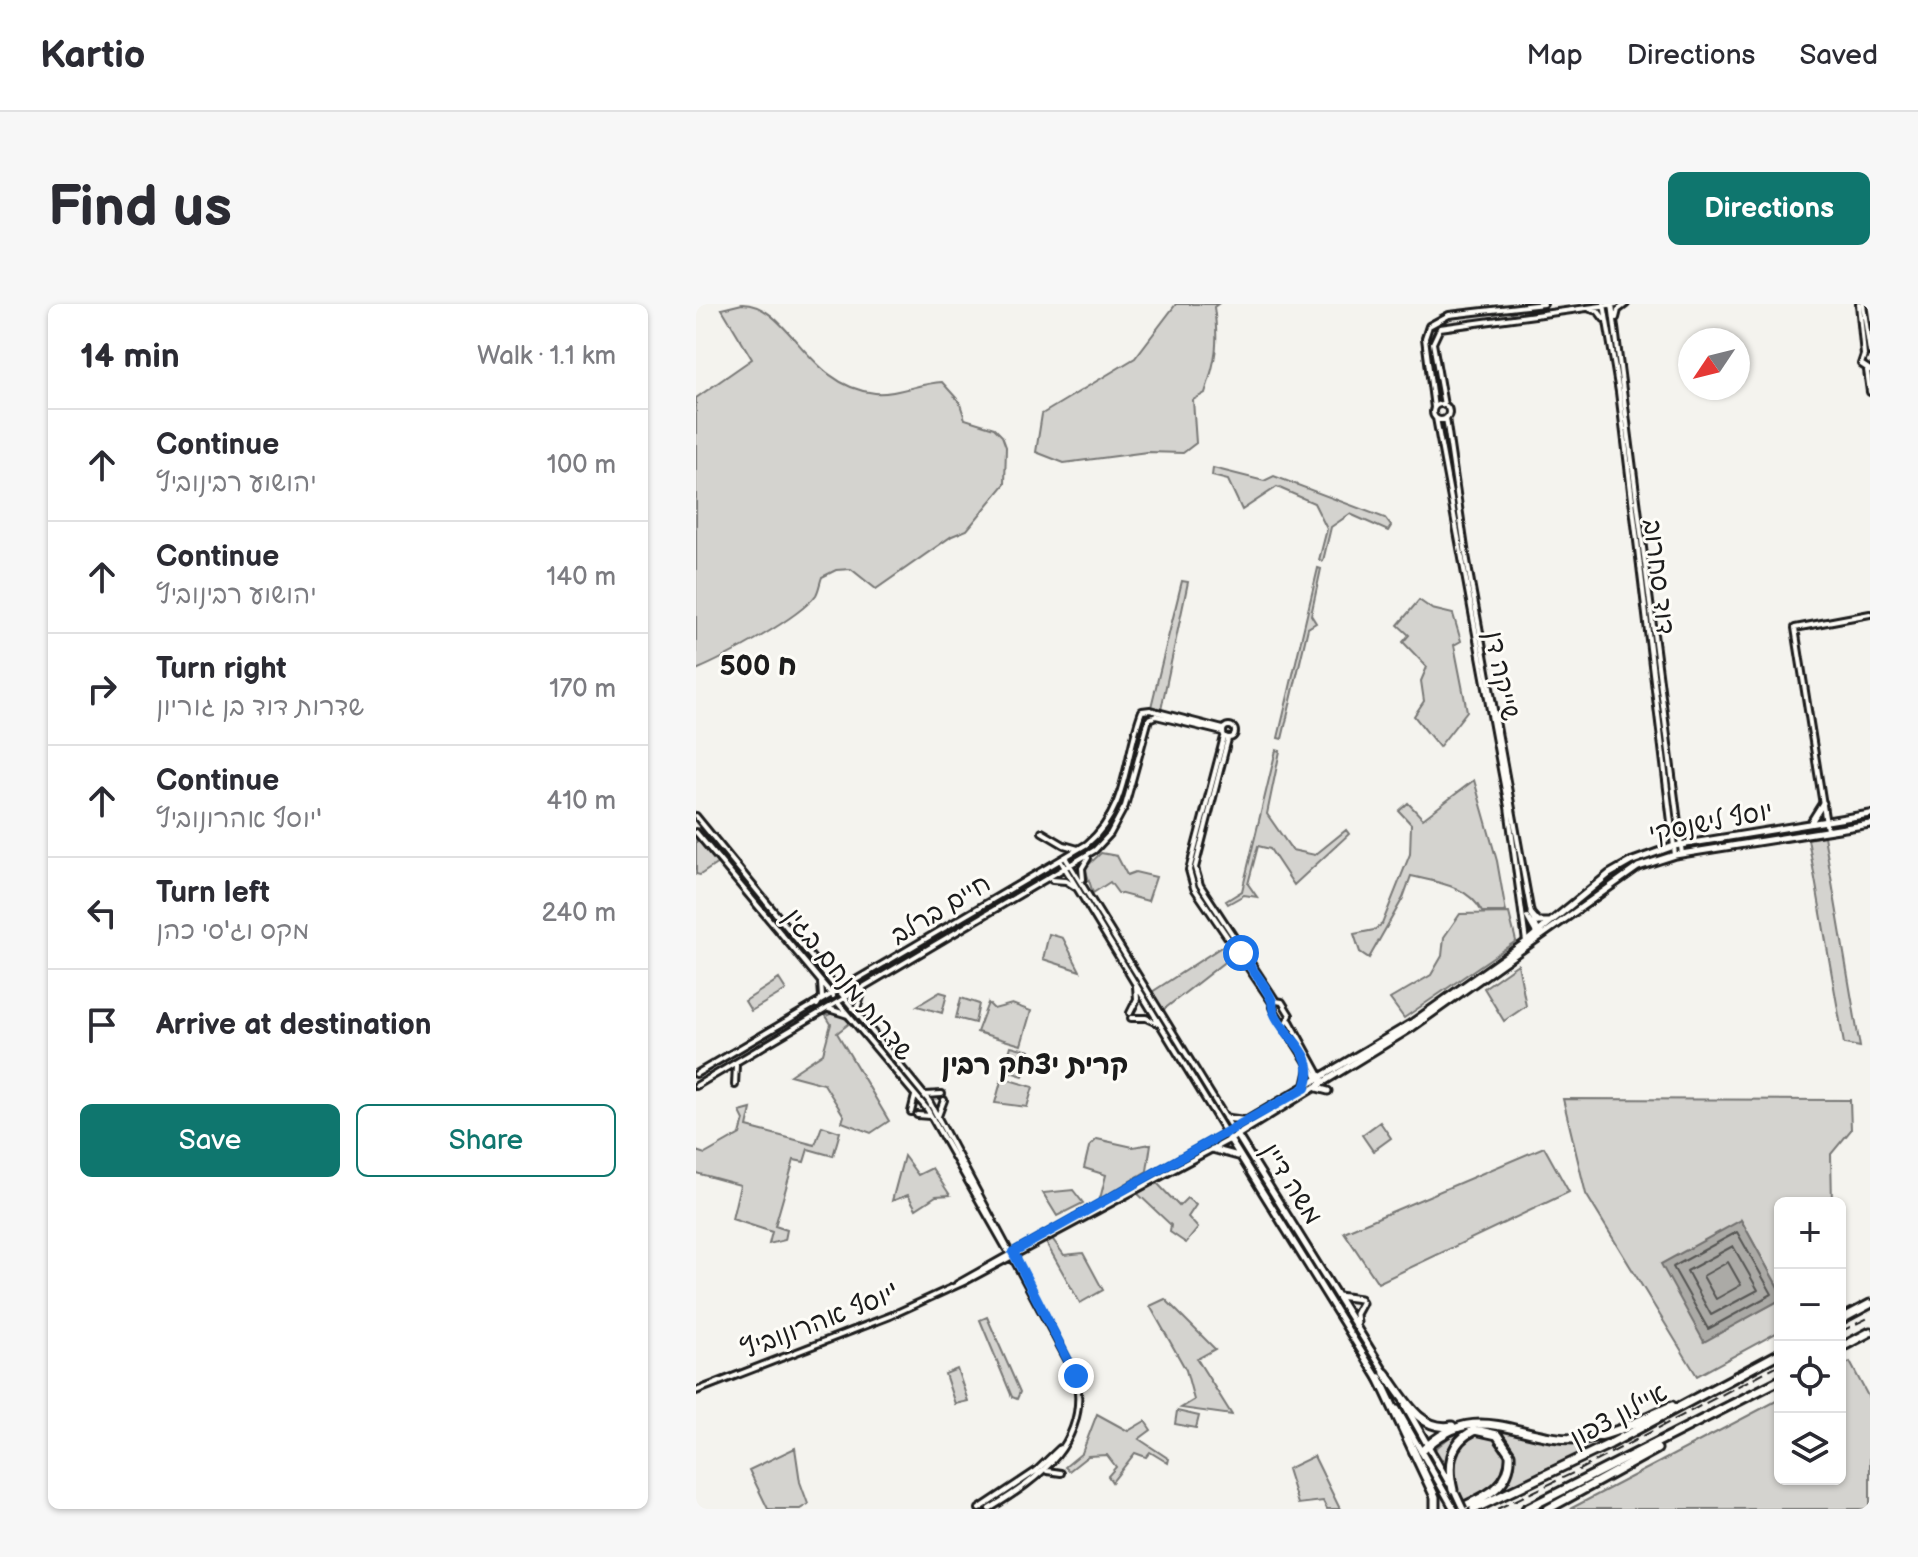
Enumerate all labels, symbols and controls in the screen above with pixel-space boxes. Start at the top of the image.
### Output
text: Kartio [40,33,146,78]
text: Map [1526,39,1583,72]
text: Directions [1627,39,1755,72]
text: Saved [1799,39,1878,72]
button: Directions [1668,172,1870,245]
text: Find us [48,175,232,242]
north arrow [1678,328,1750,400]
text: 14 min [80,336,180,377]
text: Walk · 1.1 km [477,341,616,372]
text: Continue [156,427,279,463]
icon: ahead [80,443,124,487]
text: 100 m [547,450,616,481]
text: יהושוע רבינוביץ [156,468,317,499]
street label: דוד סחרוב [1636,518,1680,636]
text: Continue [156,539,279,575]
icon: ahead [80,555,124,599]
text: 140 m [546,562,616,593]
text: יהושוע רבינוביץ [156,580,317,611]
street label: שייקה דן [1477,629,1525,723]
district label: ח 500 [719,650,797,683]
text: Turn right [156,651,287,687]
icon: right [80,667,124,711]
text: 170 m [549,674,616,705]
text: שדרות דוד בן גוריון [156,692,364,723]
text: Continue [156,763,279,799]
icon: ahead [80,779,124,823]
text: 410 m [546,786,616,817]
street label: יוסף לישנסקי [1646,796,1776,850]
text: יוסף אהרונוביץ' [156,804,322,835]
street label: חיים ברלב [885,868,997,952]
text: Turn left [156,875,270,911]
icon: left [80,891,124,935]
text: 240 m [541,898,616,929]
street label: שדרות מנחם בגין [777,902,919,1068]
text: מקס וג'סי כהן [156,916,309,947]
route start [1223,935,1259,971]
icon: arrive [80,1003,124,1047]
text: Arrive at destination [156,1007,432,1043]
district label: קרית יצחק רבין [942,1049,1128,1082]
button: Save [80,1104,340,1177]
button: Share [356,1104,616,1177]
street label: משה דיין [1254,1137,1328,1231]
map controls [1774,1197,1846,1485]
button: + [1774,1197,1846,1269]
button: − [1774,1269,1846,1341]
street label: יוסף אהרונוביץ' [737,1278,903,1366]
button: locate [1774,1341,1846,1413]
route end [1058,1358,1094,1394]
street label: איילון צפון [1565,1378,1673,1454]
button: layers [1774,1413,1846,1485]

